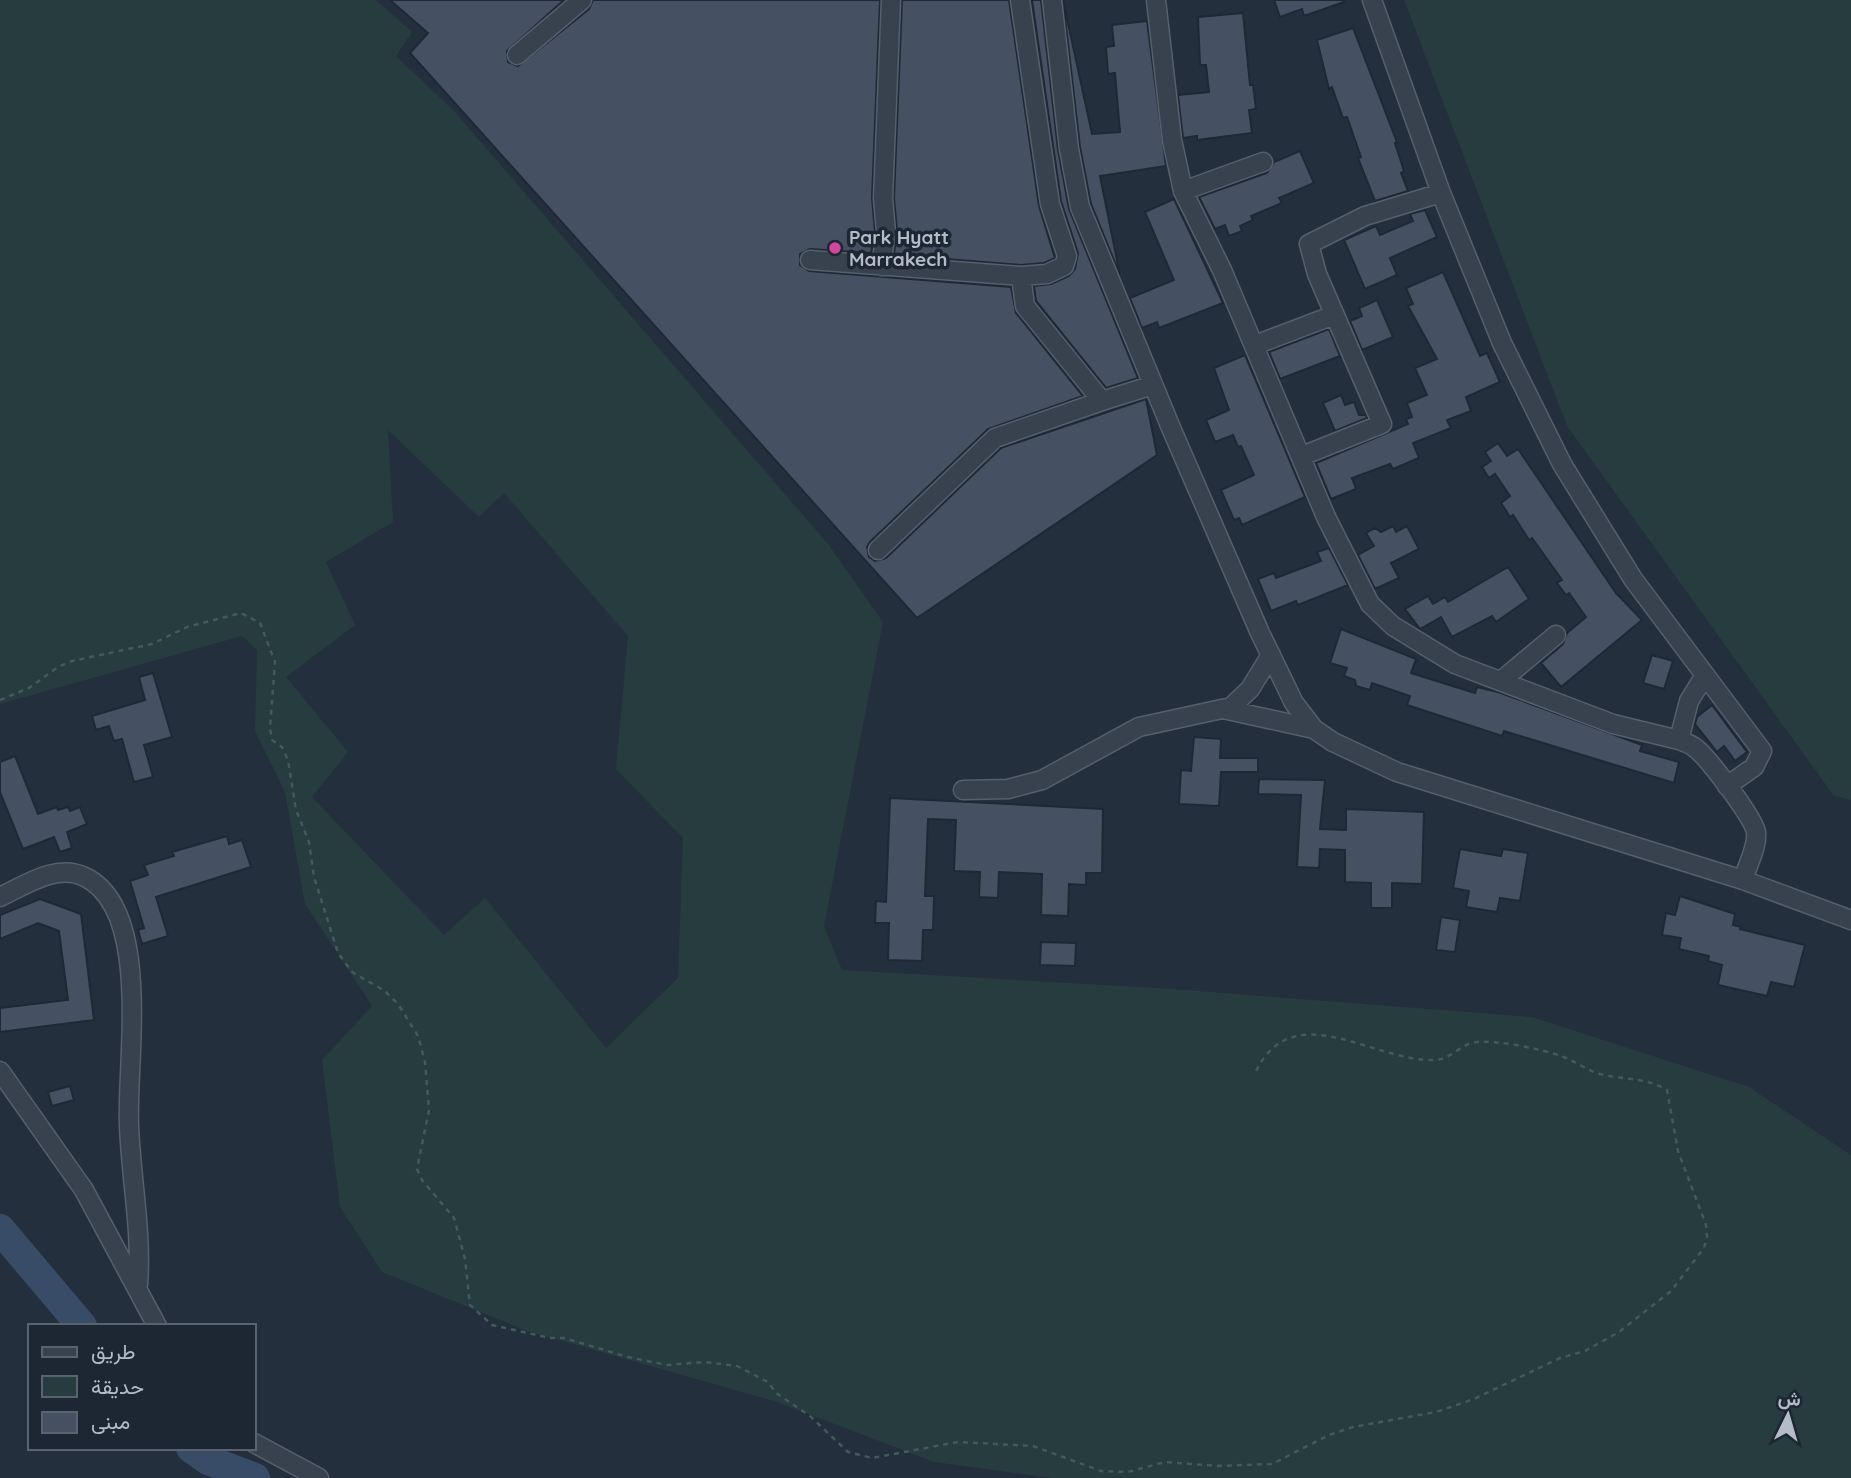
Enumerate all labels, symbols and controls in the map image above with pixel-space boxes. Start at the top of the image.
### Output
place label: Park Hyatt Marrakech [849,225,949,271]
marker: Park Hyatt Marrakech [827,240,843,256]
legend [28,1324,256,1450]
text: طريق [91,1338,136,1365]
text: حديقة [91,1373,144,1399]
north arrow [1753,1380,1823,1450]
text: ش [1777,1385,1802,1411]
text: مبنى [91,1408,130,1434]

